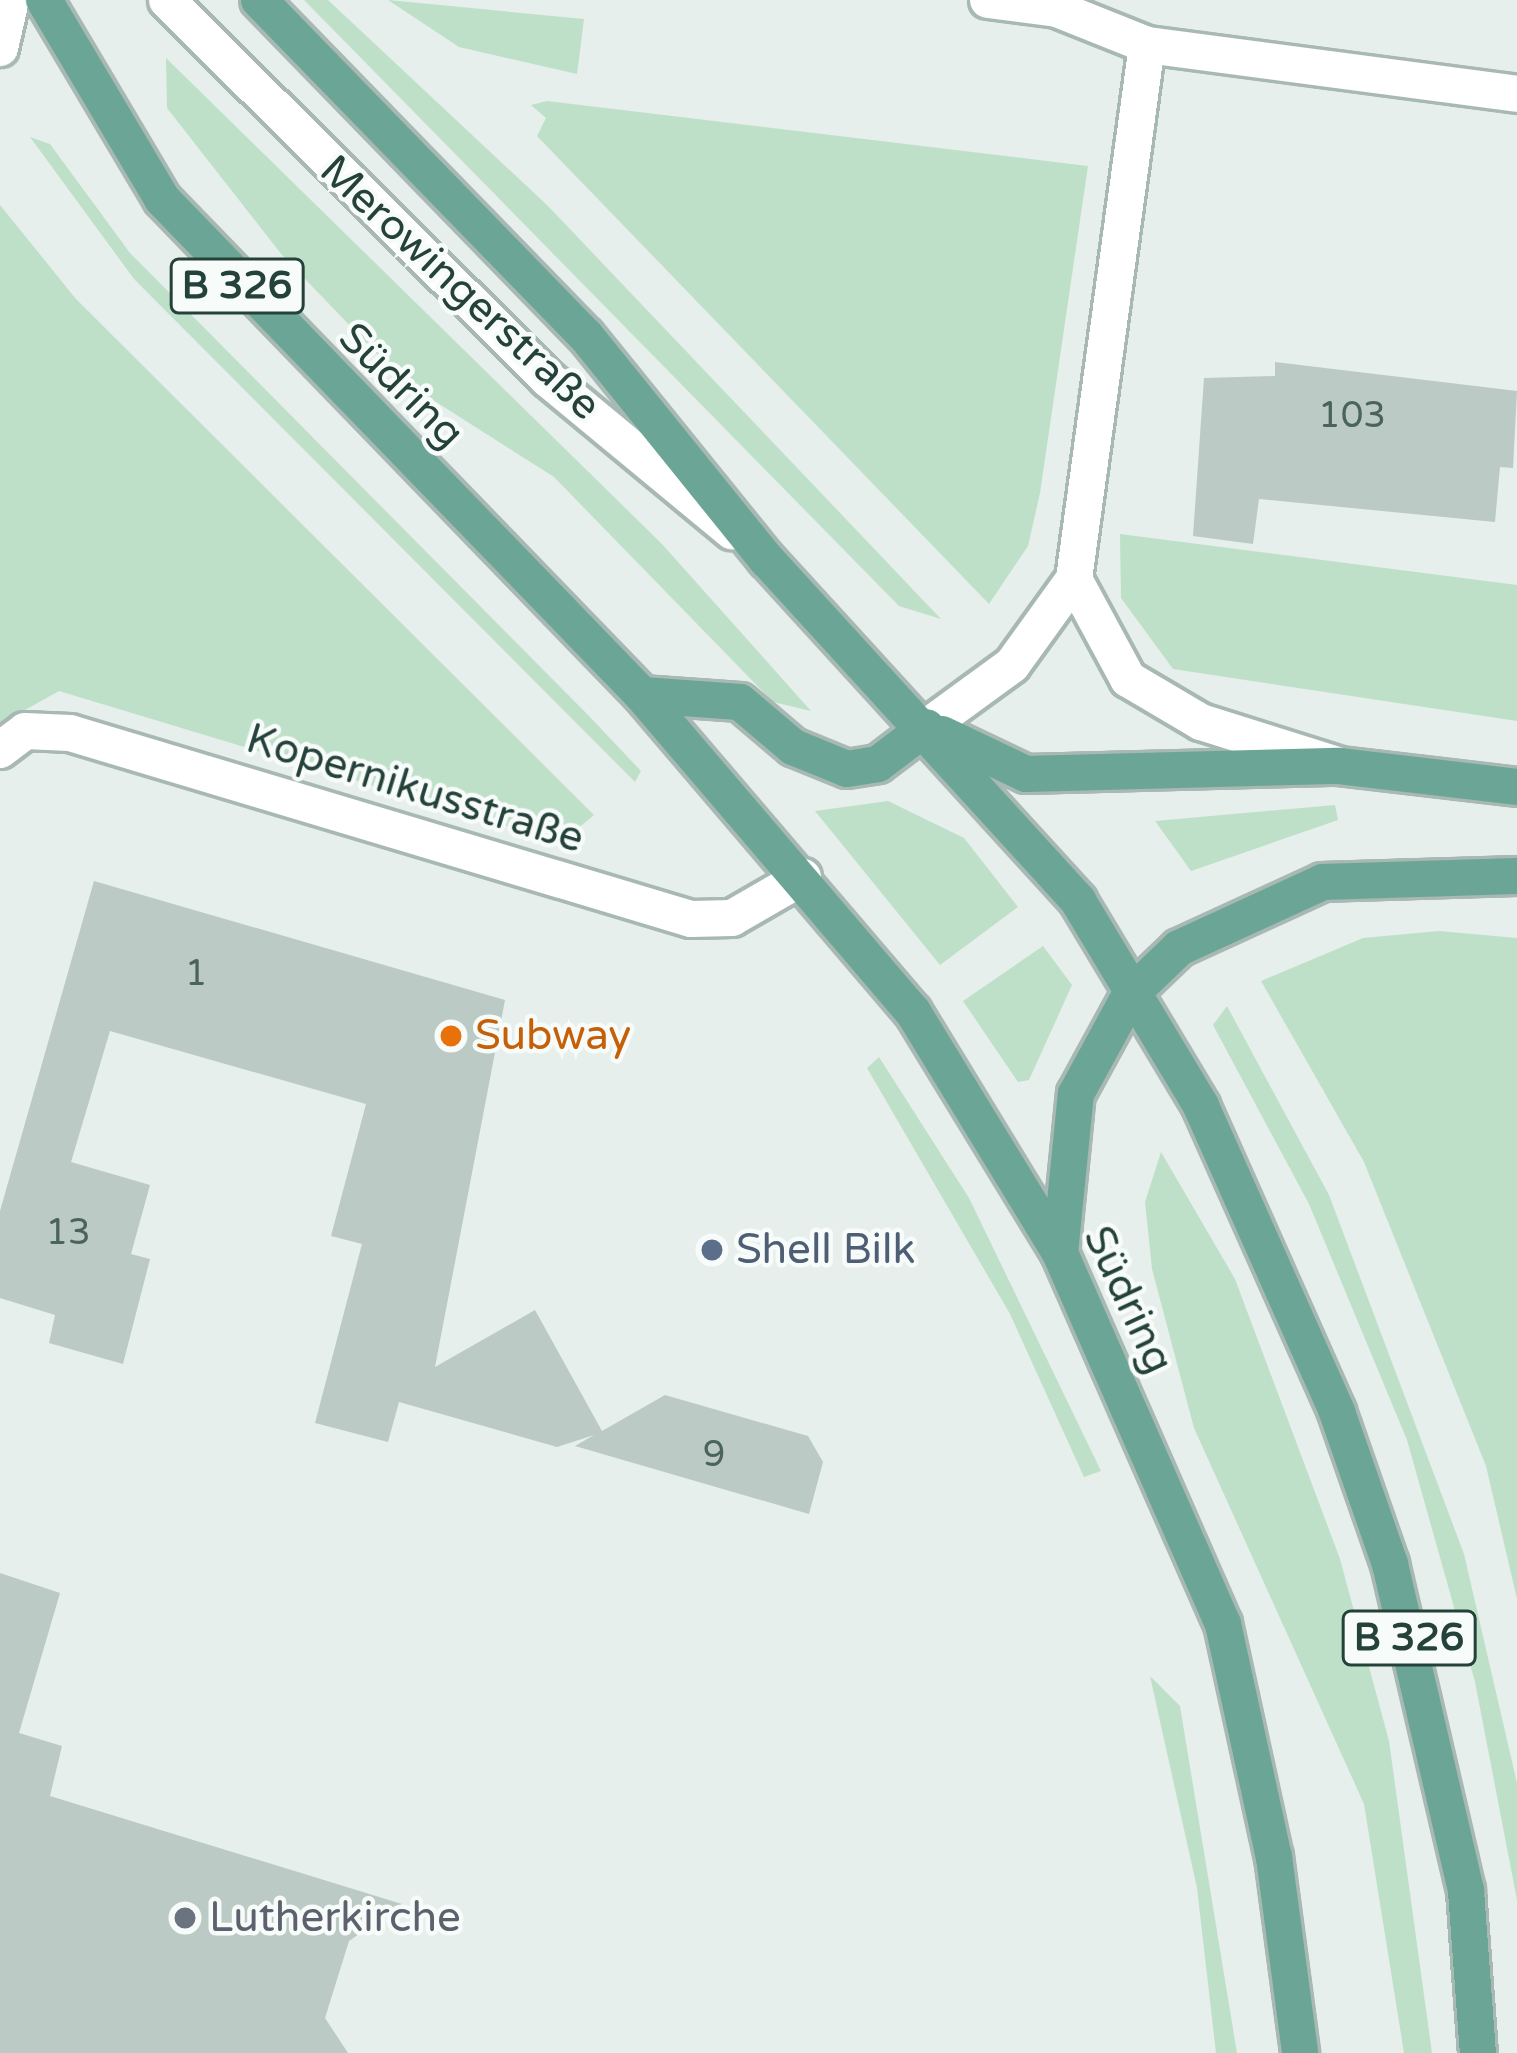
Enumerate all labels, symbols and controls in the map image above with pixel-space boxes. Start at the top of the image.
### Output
street label: Merowingerstraße [309,145,611,431]
road number: B 326 [168,253,306,319]
street label: Südring [328,313,474,459]
house number: 103 [1318,394,1386,438]
street label: Kopernikusstraße [240,714,590,864]
house number: 1 [185,952,207,996]
place label: Subway [475,1011,631,1061]
marker: Subway [438,1023,464,1049]
house number: 13 [45,1211,91,1255]
street label: Südring [1072,1219,1184,1381]
place label: Shell Bilk [736,1225,915,1275]
marker: Shell Bilk [699,1237,725,1263]
house number: 9 [703,1433,725,1477]
road number: B 326 [1340,1605,1478,1671]
place label: Lutherkirche [209,1893,461,1943]
marker: Lutherkirche [172,1905,198,1931]

